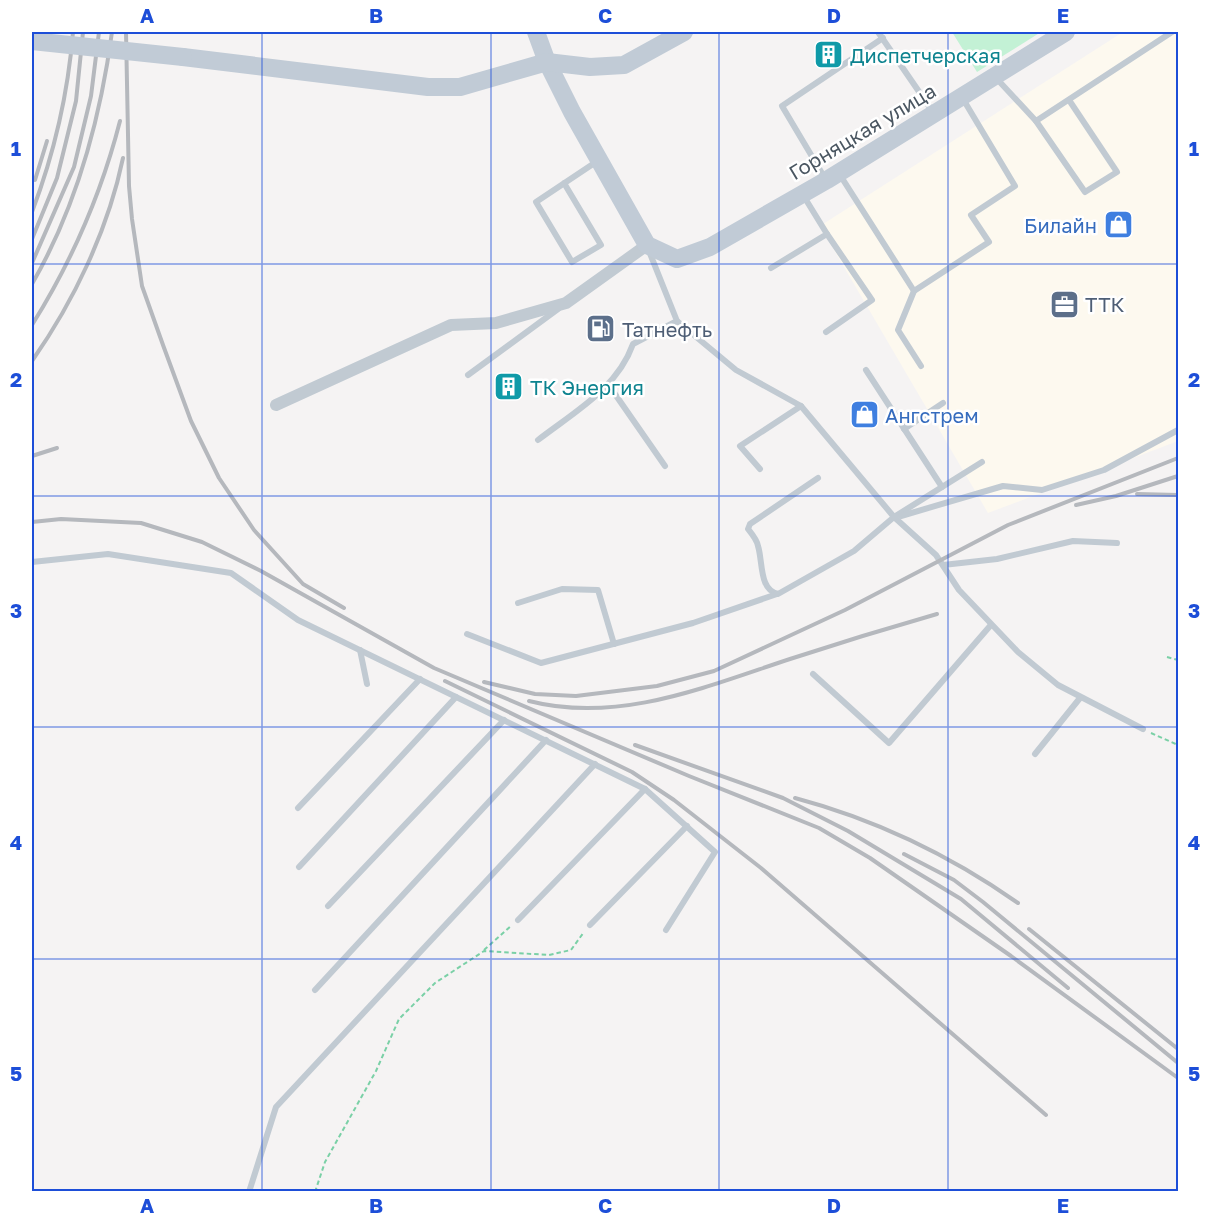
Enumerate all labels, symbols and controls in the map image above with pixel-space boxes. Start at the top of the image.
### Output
text: A [140,3,154,27]
text: B [369,3,383,27]
text: C [598,3,612,27]
text: D [827,3,841,27]
text: E [1057,3,1069,27]
building icon: Диспетчерская [813,39,845,71]
place label: Диспетчерская [850,43,1001,67]
street label: Горняцкая улица [784,78,940,184]
text: 1 [11,136,21,160]
text: 1 [1189,136,1199,160]
shop icon: Билайн [1102,209,1134,241]
place label: Билайн [1024,213,1097,237]
office icon: ТТК [1048,288,1080,320]
place label: ТТК [1085,292,1125,316]
fuel station icon: Татнефть [585,313,617,345]
place label: Татнефть [622,317,712,341]
text: 2 [10,367,22,391]
text: 2 [1188,367,1200,391]
building icon: ТК Энергия [493,371,525,403]
place label: ТК Энергия [530,375,644,399]
shop icon: Ангстрем [848,399,880,431]
place label: Ангстрем [885,403,979,427]
text: 3 [10,598,22,622]
text: 3 [1188,598,1200,622]
text: 4 [10,830,22,854]
text: 4 [1188,830,1200,854]
text: 5 [10,1061,22,1085]
text: 5 [1188,1061,1200,1085]
text: A [140,1193,154,1217]
text: B [369,1193,383,1217]
text: C [598,1193,612,1217]
text: D [827,1193,841,1217]
text: E [1057,1193,1069,1217]

